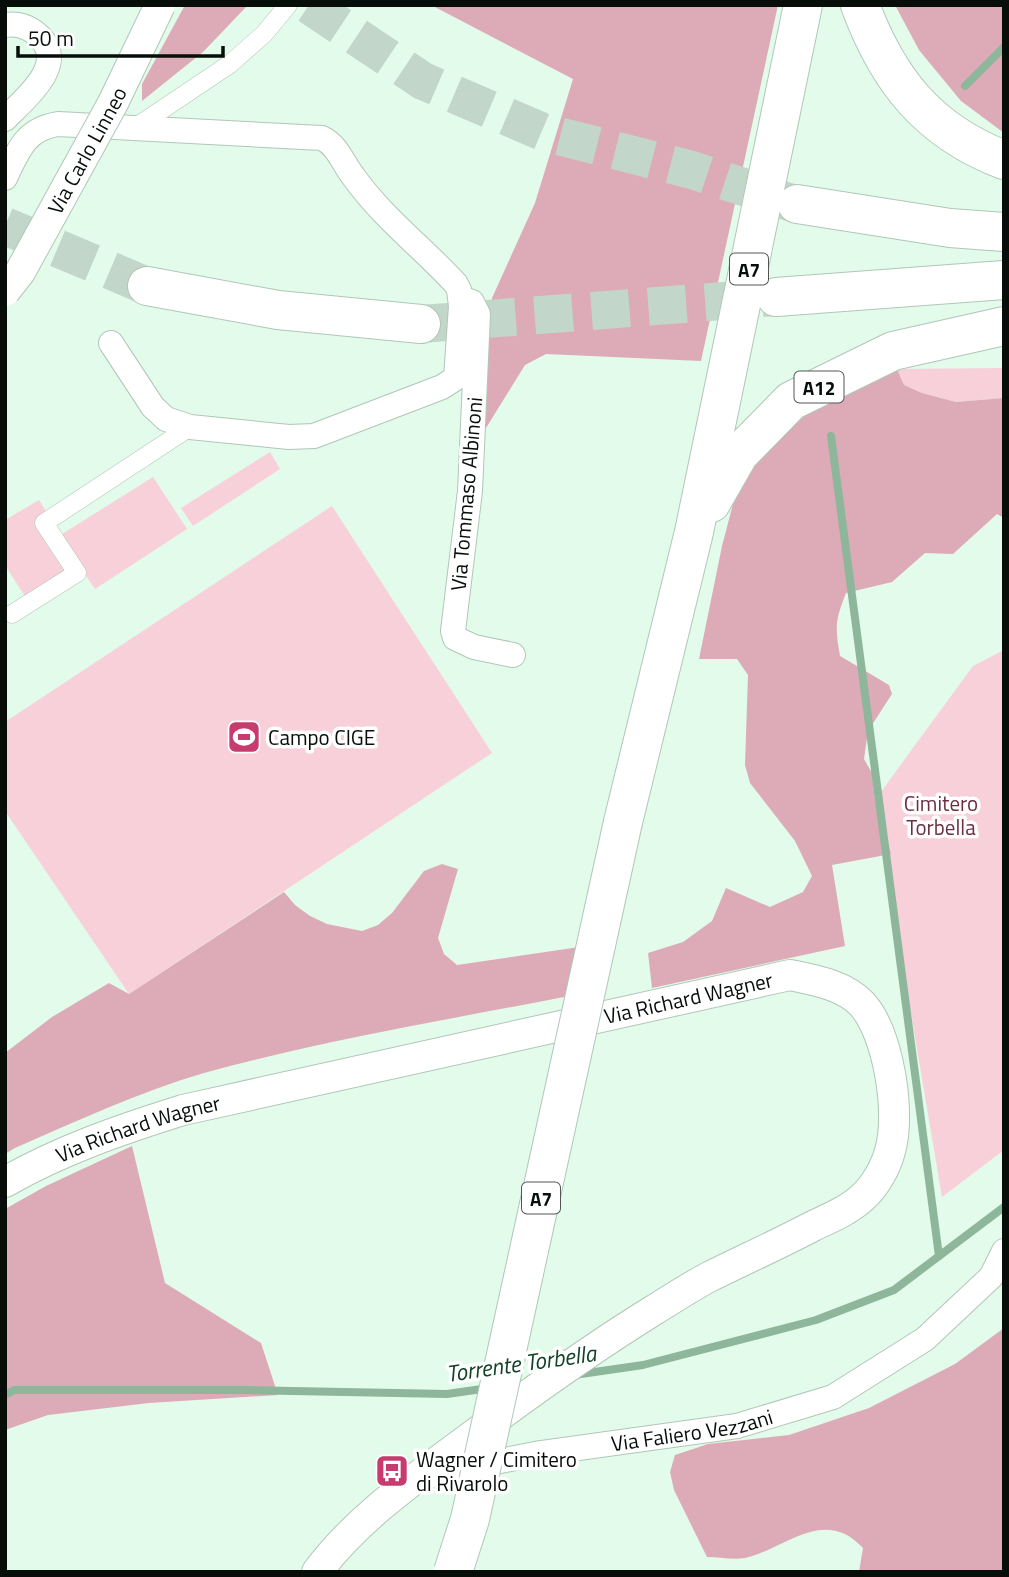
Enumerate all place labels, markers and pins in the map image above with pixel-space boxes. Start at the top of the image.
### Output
sports icon: Campo CIGE [225,718,263,756]
place label: Campo CIGE [268,721,375,753]
place label: Wagner / Cimitero di Rivarolo [416,1443,577,1499]
bus stop icon: Wagner / Cimitero di Rivarolo [373,1452,411,1490]

